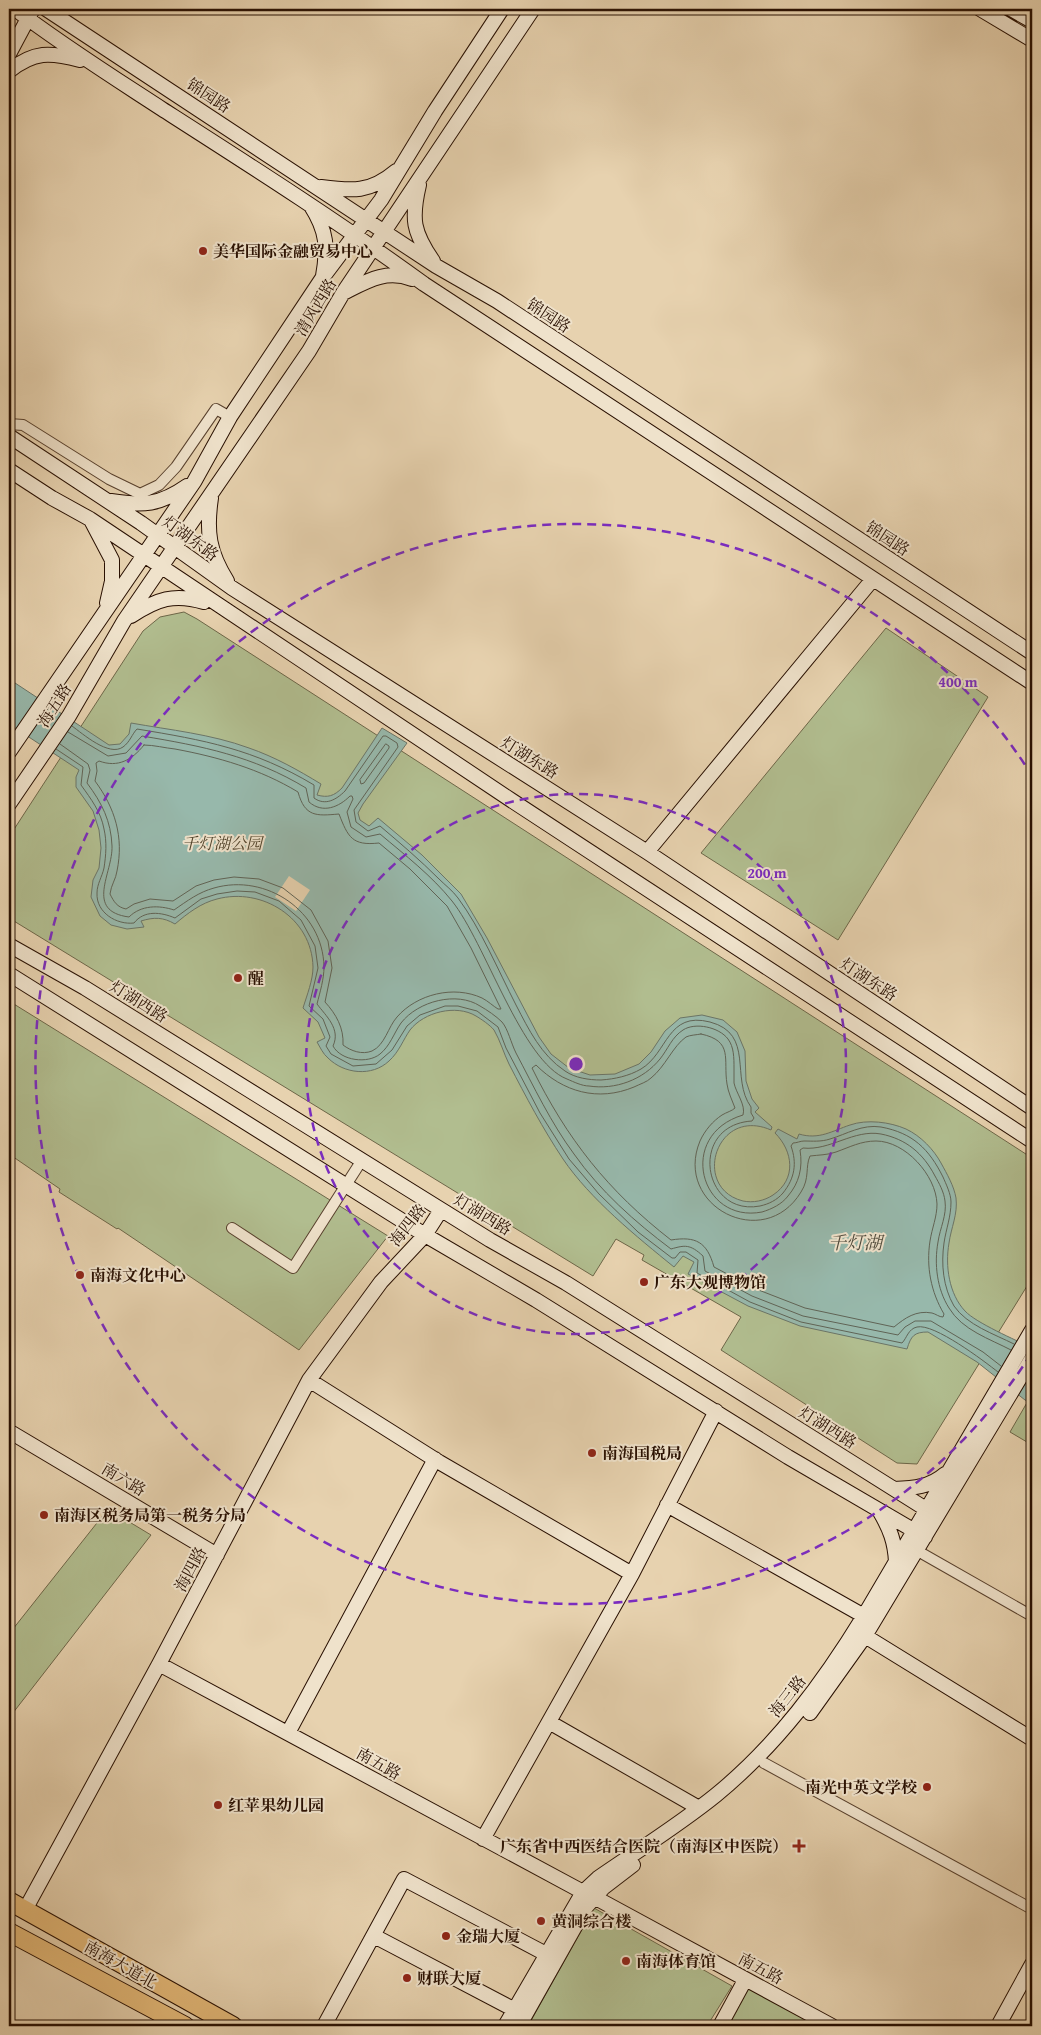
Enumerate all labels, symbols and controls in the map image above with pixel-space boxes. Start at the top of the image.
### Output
street label: 锦园路 [182,72,236,118]
place label: 美华国际金融贸易中心 [213,239,373,263]
marker: 美华国际金融贸易中心 [197,245,209,257]
street label: 清风西路 [288,273,342,341]
street label: 锦园路 [522,292,576,338]
street label: 灯湖东路 [158,509,224,567]
street label: 锦园路 [861,515,915,561]
text: 400 m [938,671,978,692]
street label: 海五路 [31,678,77,732]
street label: 灯湖东路 [496,730,564,784]
park label: 千灯湖公园 [182,831,265,855]
text: 200 m [747,862,787,883]
street label: 灯湖东路 [836,952,902,1006]
place label: 醒 [248,966,264,990]
marker: 醒 [232,972,244,984]
street label: 灯湖西路 [105,974,173,1028]
centre of rings [567,1055,585,1073]
street label: 灯湖西路 [449,1187,517,1241]
street label: 海四路 [383,1199,431,1251]
water label: 千灯湖 [828,1229,885,1256]
place label: 南海文化中心 [90,1263,186,1287]
marker: 南海文化中心 [74,1269,86,1281]
place label: 广东大观博物馆 [654,1270,766,1294]
marker: 广东大观博物馆 [638,1276,650,1288]
street label: 灯湖西路 [794,1400,862,1454]
place label: 南海国税局 [602,1441,682,1465]
marker: 南海国税局 [586,1447,598,1459]
street label: 南六路 [97,1456,151,1502]
place label: 南海区税务局第一税务分局 [54,1503,246,1527]
marker: 南海区税务局第一税务分局 [38,1509,50,1521]
street label: 海四路 [168,1542,212,1596]
street label: 海三路 [763,1670,811,1722]
street label: 南五路 [352,1741,406,1785]
place label: 南光中英文学校 [805,1775,917,1799]
marker: 南光中英文学校 [921,1781,933,1793]
place label: 红苹果幼儿园 [228,1793,324,1817]
marker: 红苹果幼儿园 [212,1799,224,1811]
place label: 广东省中西医结合医院（南海区中医院） [500,1834,788,1858]
marker: 广东省中西医结合医院（南海区中医院） [792,1839,806,1853]
place label: 黄洞综合楼 [551,1909,631,1933]
marker: 黄洞综合楼 [535,1915,547,1927]
place label: 金瑞大厦 [456,1924,520,1948]
marker: 金瑞大厦 [440,1930,452,1942]
street label: 南海大道北 [80,1934,162,1994]
street label: 南五路 [734,1946,788,1990]
place label: 南海体育馆 [636,1949,716,1973]
marker: 南海体育馆 [620,1955,632,1967]
place label: 财联大厦 [417,1966,481,1990]
marker: 财联大厦 [401,1972,413,1984]

